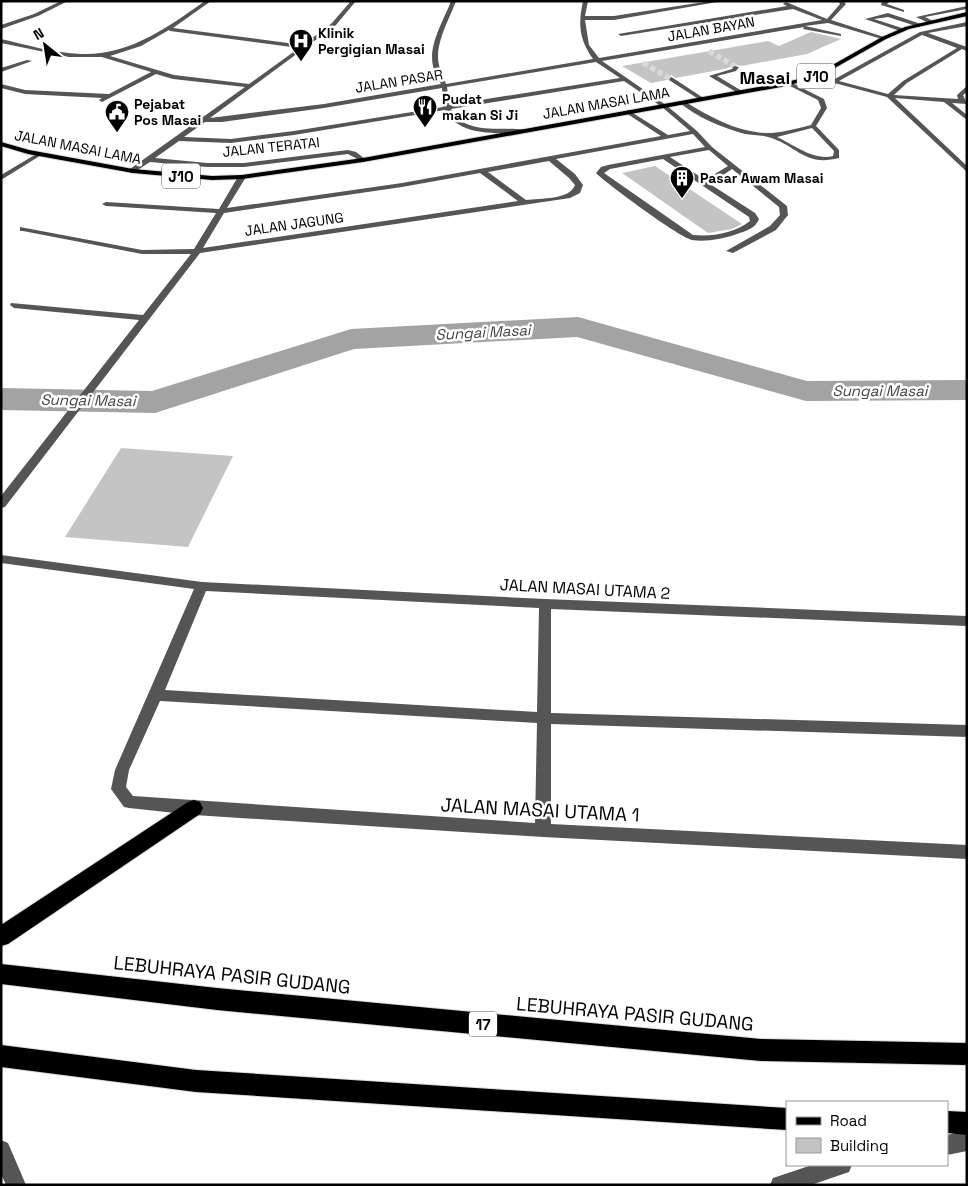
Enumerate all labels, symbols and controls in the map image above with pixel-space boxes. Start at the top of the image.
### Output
street label: JALAN BAYAN [666,12,756,46]
north arrow [20,20,70,70]
text: N [30,24,47,44]
place label: Klinik Pergigian Masai [318,24,425,58]
hospital icon: Klinik Pergigian Masai [288,28,314,62]
road number: J10 [797,64,835,88]
street label: JALAN PASAR [354,65,444,97]
district label: Masai [740,66,790,89]
street label: JALAN MASAI LAMA [541,83,671,123]
place label: Pudat makan Si Ji [442,90,518,124]
restaurant icon: Pudat makan Si Ji [412,94,438,128]
place label: Pejabat Pos Masai [134,95,201,129]
public building icon: Pejabat Pos Masai [104,99,130,133]
street label: JALAN MASAI LAMA [13,126,143,168]
street label: JALAN TERATAI [221,133,321,161]
road number: J10 [162,164,200,188]
building icon: Pasar Awam Masai [669,165,695,199]
place label: Pasar Awam Masai [700,169,824,187]
street label: JALAN JAGUNG [243,208,345,240]
water label: Sungai Masai [435,320,533,344]
water label: Sungai Masai [832,381,930,400]
water label: Sungai Masai [40,390,138,410]
street label: JALAN MASAI UTAMA 2 [499,574,671,604]
street label: JALAN MASAI UTAMA 1 [440,792,640,828]
street label: LEBUHRAYA PASIR GUDANG [112,950,352,1000]
street label: LEBUHRAYA PASIR GUDANG [515,991,755,1037]
road number: 17 [469,1012,497,1036]
legend [786,1101,948,1166]
text: Road [830,1111,867,1130]
text: Building [830,1136,889,1155]

